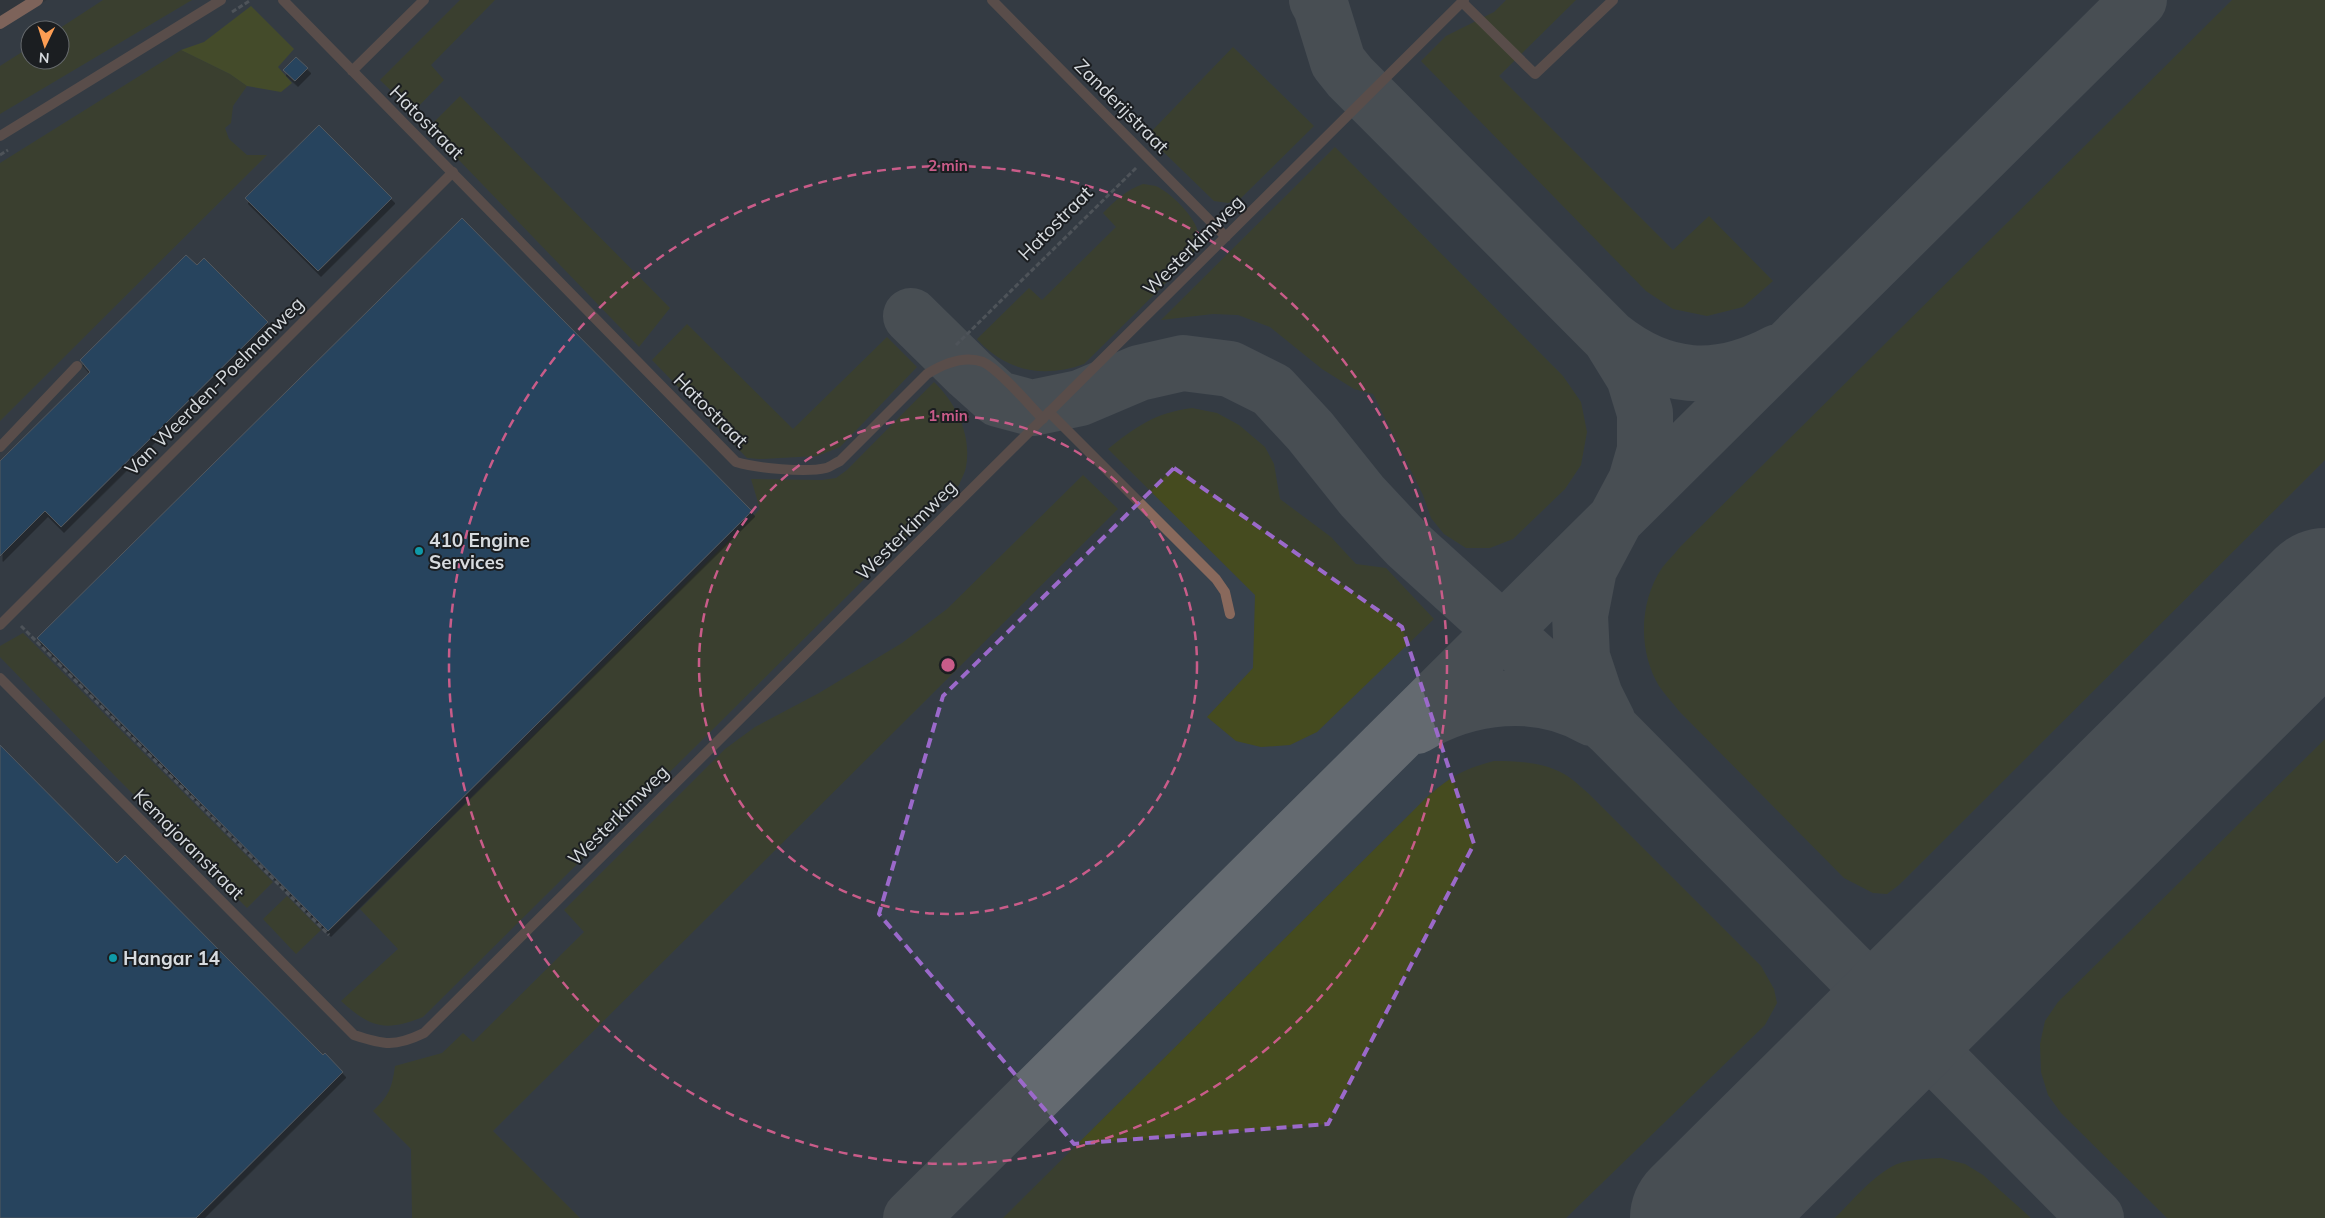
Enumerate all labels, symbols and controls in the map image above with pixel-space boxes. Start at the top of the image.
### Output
north arrow [20,20,70,70]
text: N [38,49,50,67]
street label: Zanderijstraat [1070,54,1174,158]
street label: Hatostraat [385,80,470,165]
text: 2 min [928,156,968,175]
street label: Hatostraat [1013,180,1098,265]
street label: Westerkimweg [1138,190,1248,300]
street label: Van Weerden-Poelmanweg [120,292,308,480]
street label: Hatostraat [669,368,754,453]
text: 1 min [928,406,968,425]
street label: Westerkimweg [851,475,961,585]
place label: 410 Engine Services [429,528,530,574]
marker: 410 Engine Services [413,545,425,557]
centre of rings [939,656,957,674]
street label: Westerkimweg [563,760,673,870]
street label: Kemajoranstraat [128,783,250,905]
place label: Hangar 14 [123,946,221,970]
marker: Hangar 14 [107,952,119,964]

